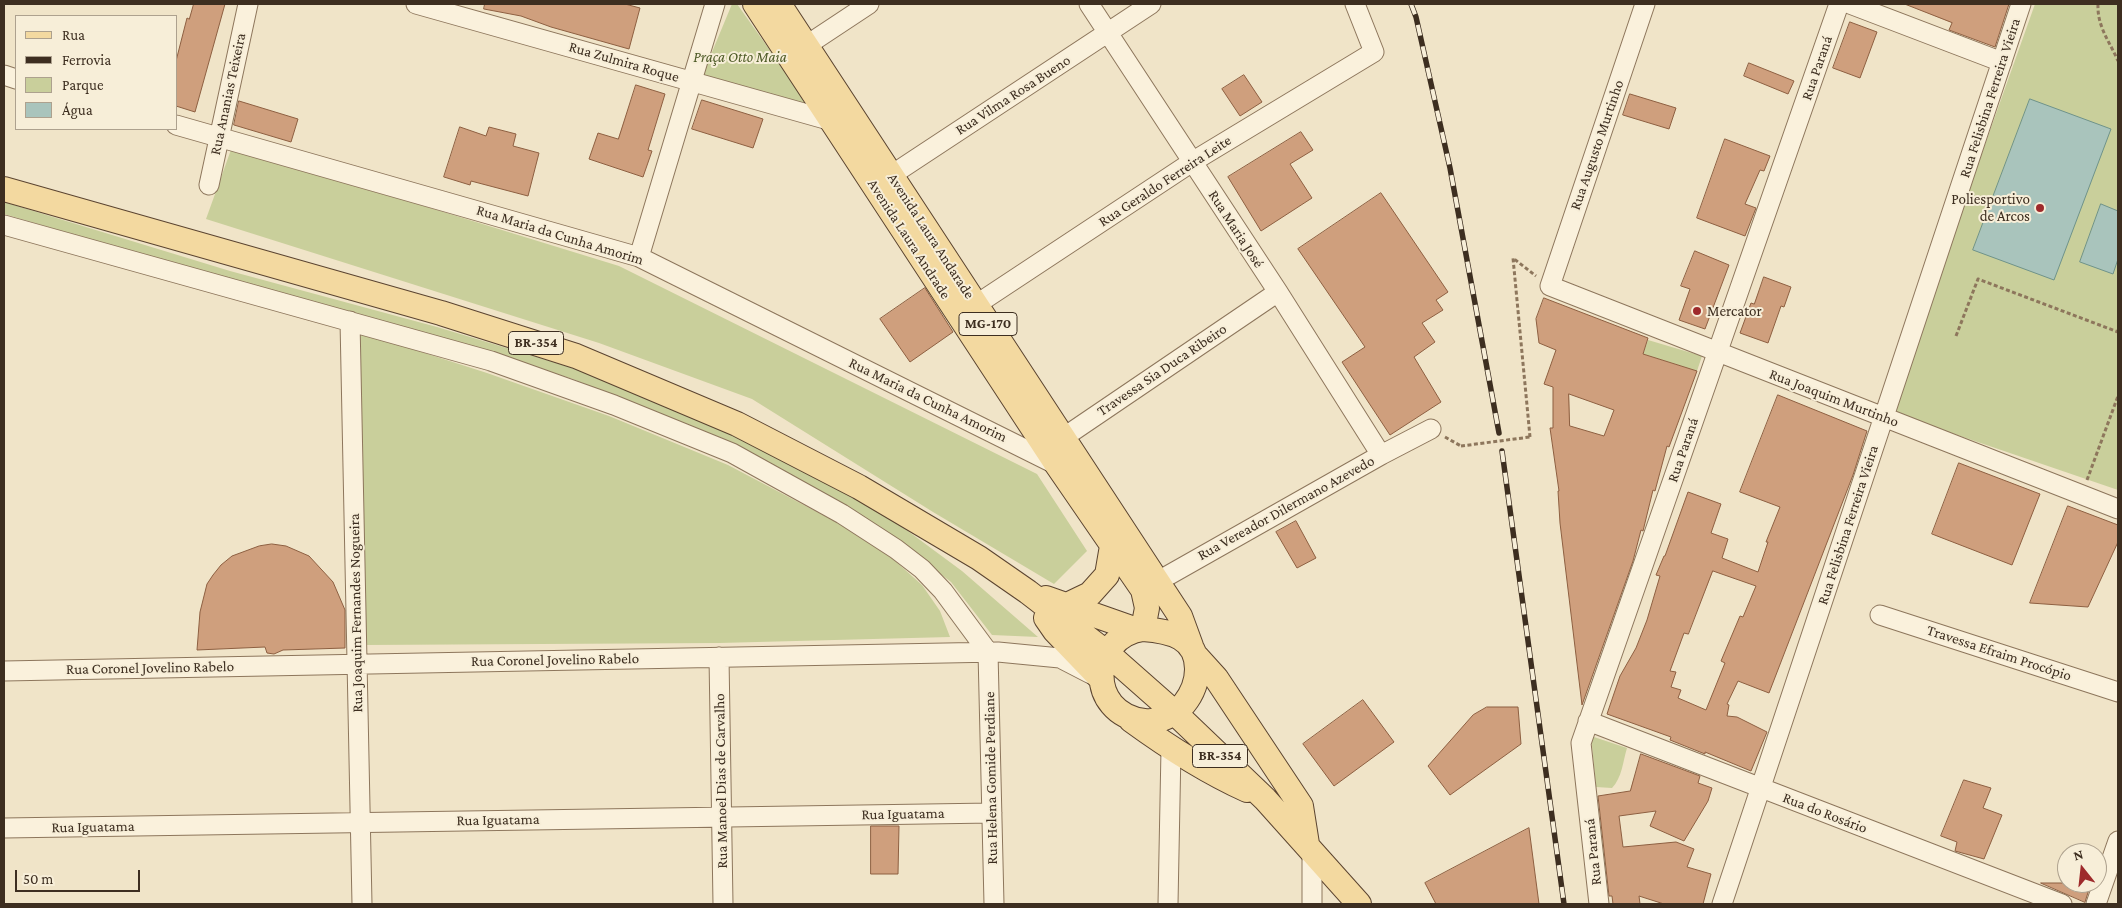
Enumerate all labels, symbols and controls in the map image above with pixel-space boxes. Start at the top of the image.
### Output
legend [15,15,178,130]
street label: Rua Felisbina Ferreira Vieira [1956,16,2024,180]
text: Rua [62,27,85,43]
street label: Rua Ananias Teixeira [206,31,250,157]
street label: Rua Paraná [1798,33,1836,103]
street label: Rua Zulmira Roque [567,38,681,86]
park label: Praça Otto Maia [693,48,787,66]
street label: Rua Vilma Rosa Bueno [952,51,1074,139]
text: Ferrovia [62,52,111,68]
text: Parque [62,77,103,93]
street label: Rua Augusto Murtinho [1566,78,1628,212]
text: Água [62,102,93,118]
street label: Rua Geraldo Ferreira Leite [1095,131,1235,231]
street label: Avenida Laura Andarade [884,170,978,302]
street label: Avenida Laura Andrade [864,176,954,302]
street label: Rua Maria José [1204,187,1268,271]
place label: Poliesportivo de Arcos [1951,190,2030,225]
street label: Rua Maria da Cunha Amorim [474,201,646,269]
marker: Poliesportivo de Arcos [2034,202,2046,214]
place label: Mercator [1707,302,1762,320]
marker: Mercator [1691,305,1703,317]
road number: MG-170 [959,312,1017,336]
street label: Travessa Sia Duca Ribeiro [1094,320,1230,420]
road number: BR-354 [508,332,564,354]
street label: Rua Maria da Cunha Amorim [846,354,1010,446]
street label: Rua Joaquim Murtinho [1767,365,1901,431]
street label: Rua Paraná [1664,415,1702,485]
street label: Rua Felisbina Ferreira Vieira [1814,443,1882,607]
street label: Rua Vereador Dilermano Azevedo [1194,452,1378,564]
street label: Rua Joaquim Fernandes Nogueira [345,513,367,713]
street label: Travessa Efraim Procópio [1924,621,2074,685]
street label: Rua Coronel Jovelino Rabelo [471,650,639,670]
street label: Rua Coronel Jovelino Rabelo [66,658,234,678]
street label: Rua Helena Gomide Perdiane [980,691,1002,865]
street label: Rua Manoel Dias de Carvalho [710,693,732,869]
road number: BR-354 [1192,744,1248,768]
street label: Rua do Rosário [1780,789,1870,837]
street label: Rua Iguatama [861,804,945,824]
street label: Rua Iguatama [456,810,540,830]
street label: Rua Iguatama [51,817,135,837]
street label: Rua Paraná [1581,818,1605,886]
north arrow [2057,843,2107,893]
text: N [2071,846,2085,864]
scale bar [18,860,142,892]
text: 50 m [23,871,53,887]

